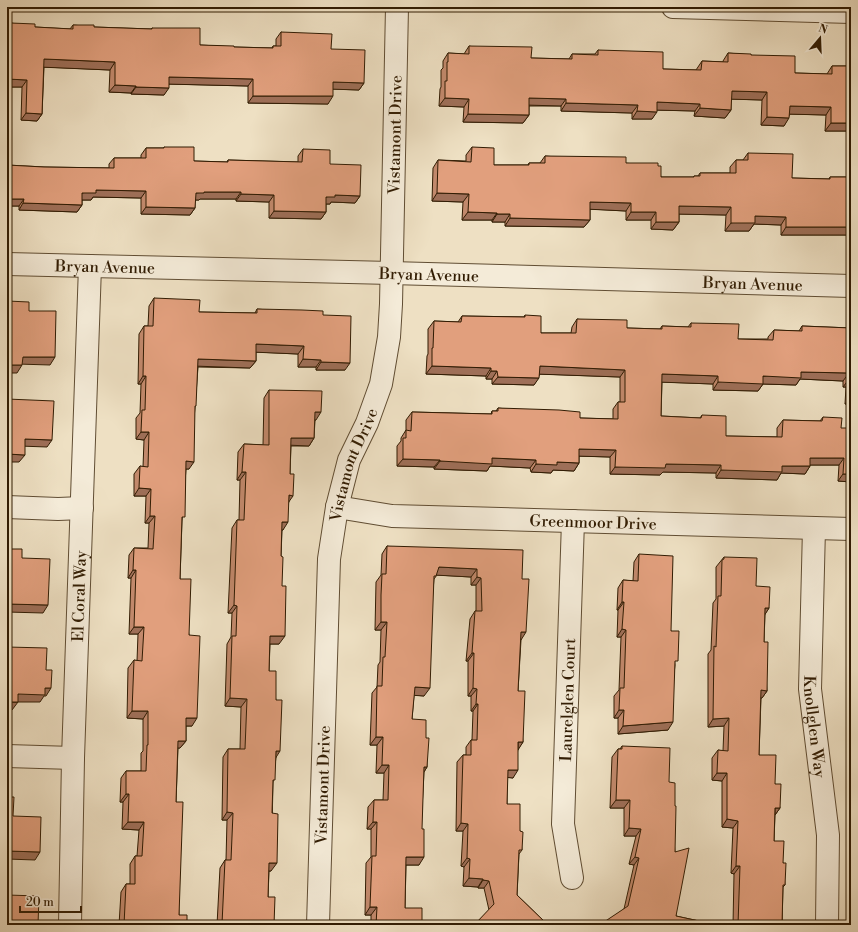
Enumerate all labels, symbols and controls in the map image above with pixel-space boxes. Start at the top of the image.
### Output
north arrow [800,18,840,58]
text: N [817,21,830,38]
street label: Vistamont Drive [384,75,407,195]
street label: Bryan Avenue [54,256,155,279]
street label: Bryan Avenue [378,264,479,286]
street label: Bryan Avenue [701,273,803,296]
street label: Vistamont Drive [326,406,382,524]
street label: Greenmoor Drive [529,511,657,534]
street label: El Coral Way [68,550,91,642]
street label: Laurelglen Court [556,637,580,762]
street label: Knollglen Way [799,675,830,779]
street label: Vistamont Drive [311,725,335,846]
scale bar [20,888,81,914]
text: 20 m [26,895,54,910]

